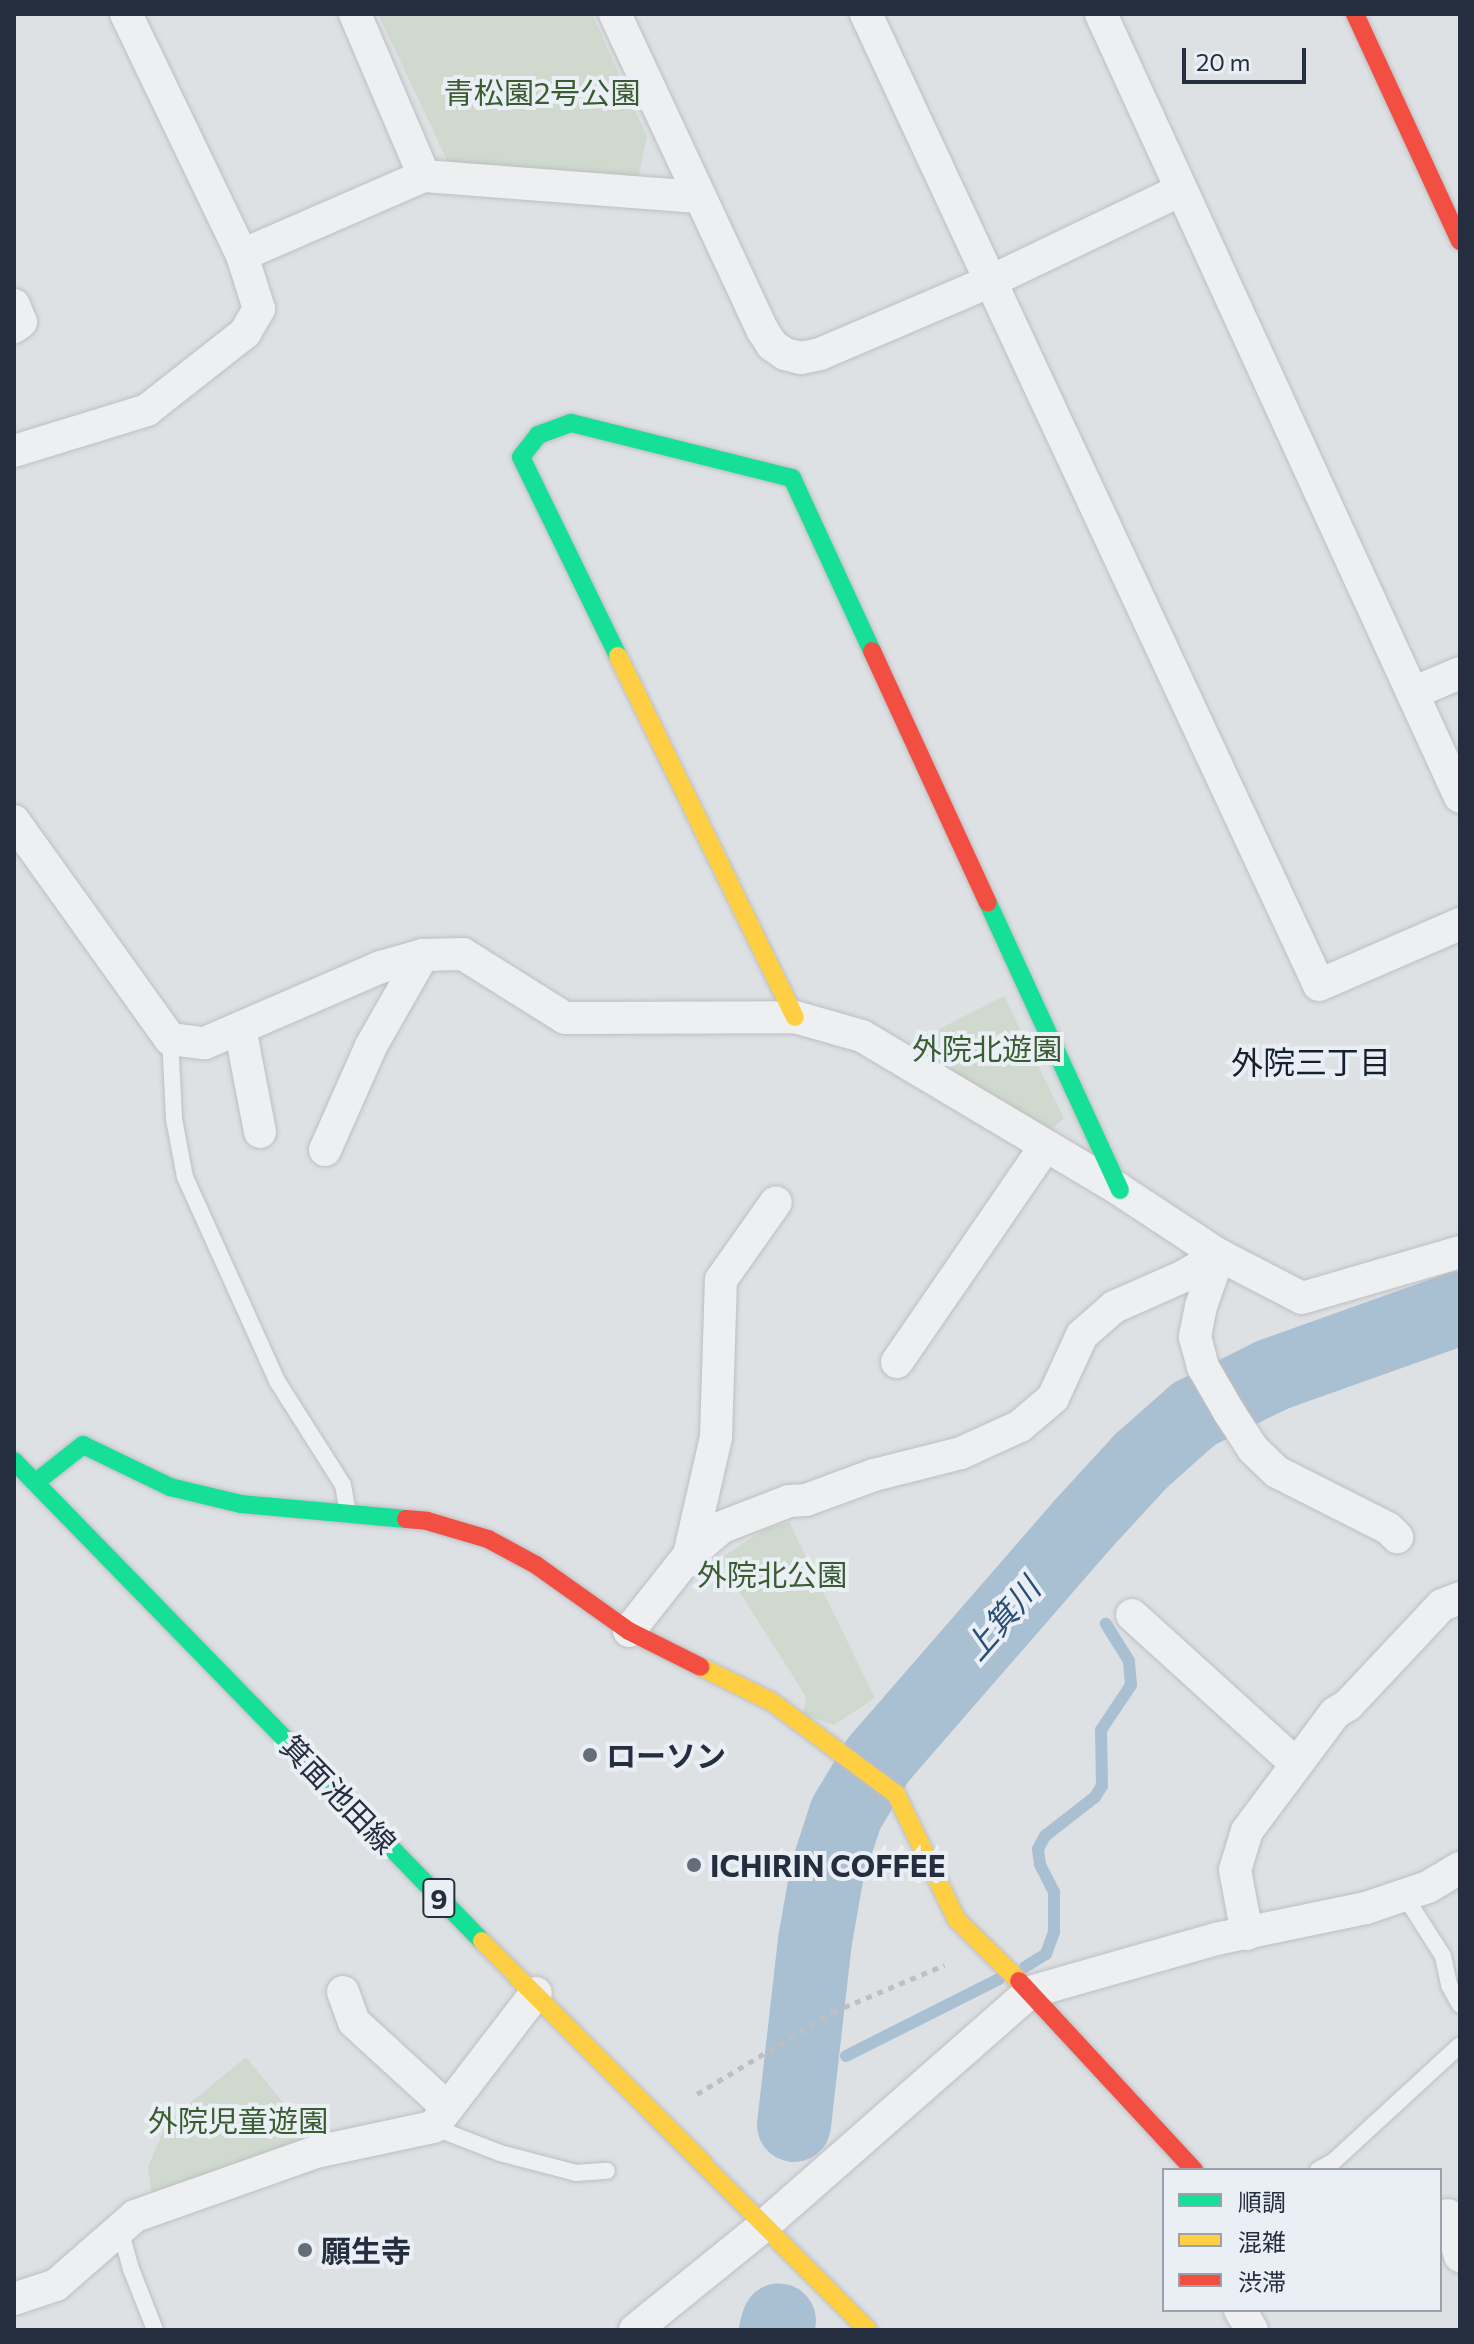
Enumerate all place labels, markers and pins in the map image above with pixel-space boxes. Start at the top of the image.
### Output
place label: ローソン [606,1737,726,1773]
marker: ローソン [581,1746,599,1764]
place label: ICHIRIN COFFEE [710,1847,946,1883]
marker: ICHIRIN COFFEE [685,1856,703,1874]
place label: 願生寺 [321,2232,411,2268]
marker: 願生寺 [296,2241,314,2259]

